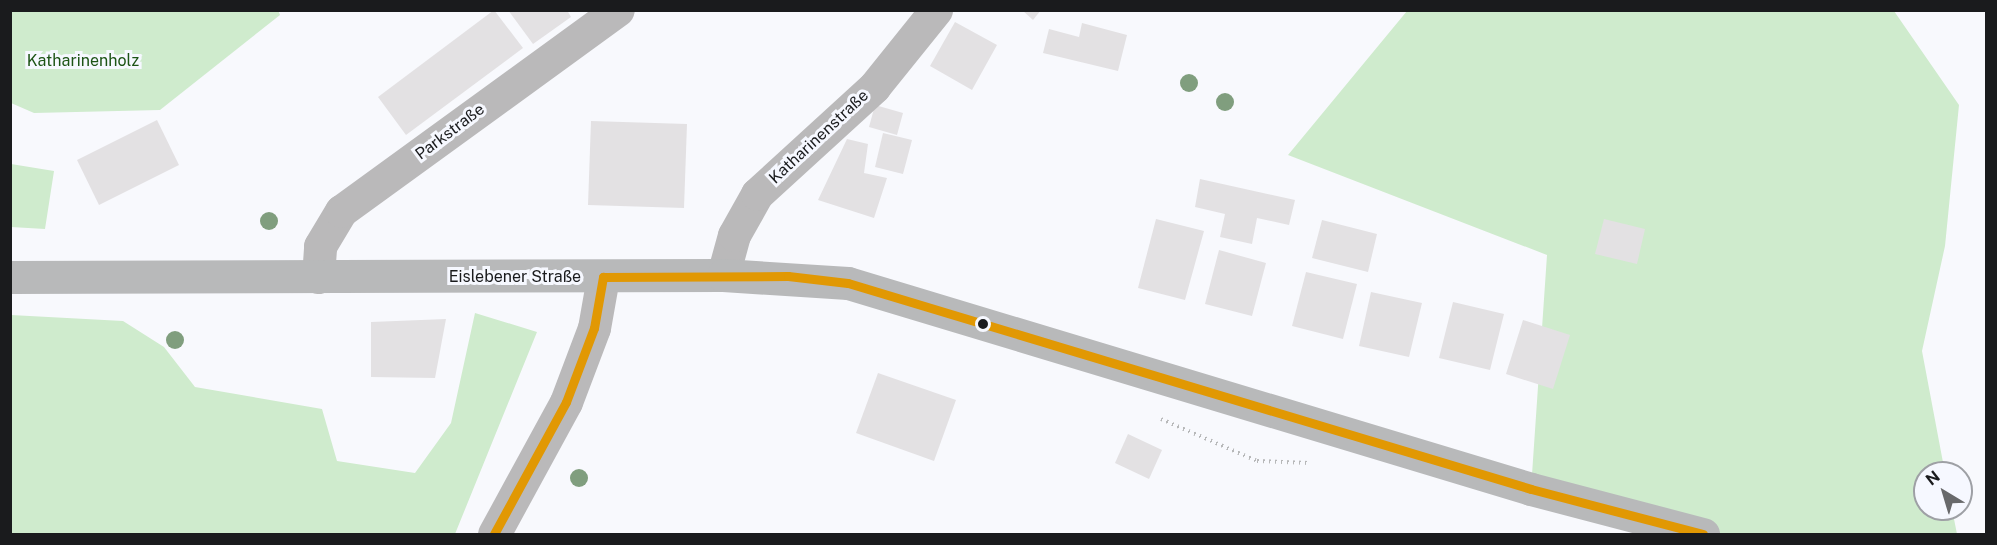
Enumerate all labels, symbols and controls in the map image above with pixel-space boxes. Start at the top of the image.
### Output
park label: Katharinenholz [27,51,139,71]
street label: Katharinenstraße [765,86,873,188]
street label: Parkstraße [412,100,488,164]
street label: Eislebener Straße [449,267,581,287]
unlabelled marker [977,318,989,330]
north arrow [1913,461,1973,521]
text: N [1922,467,1944,489]

